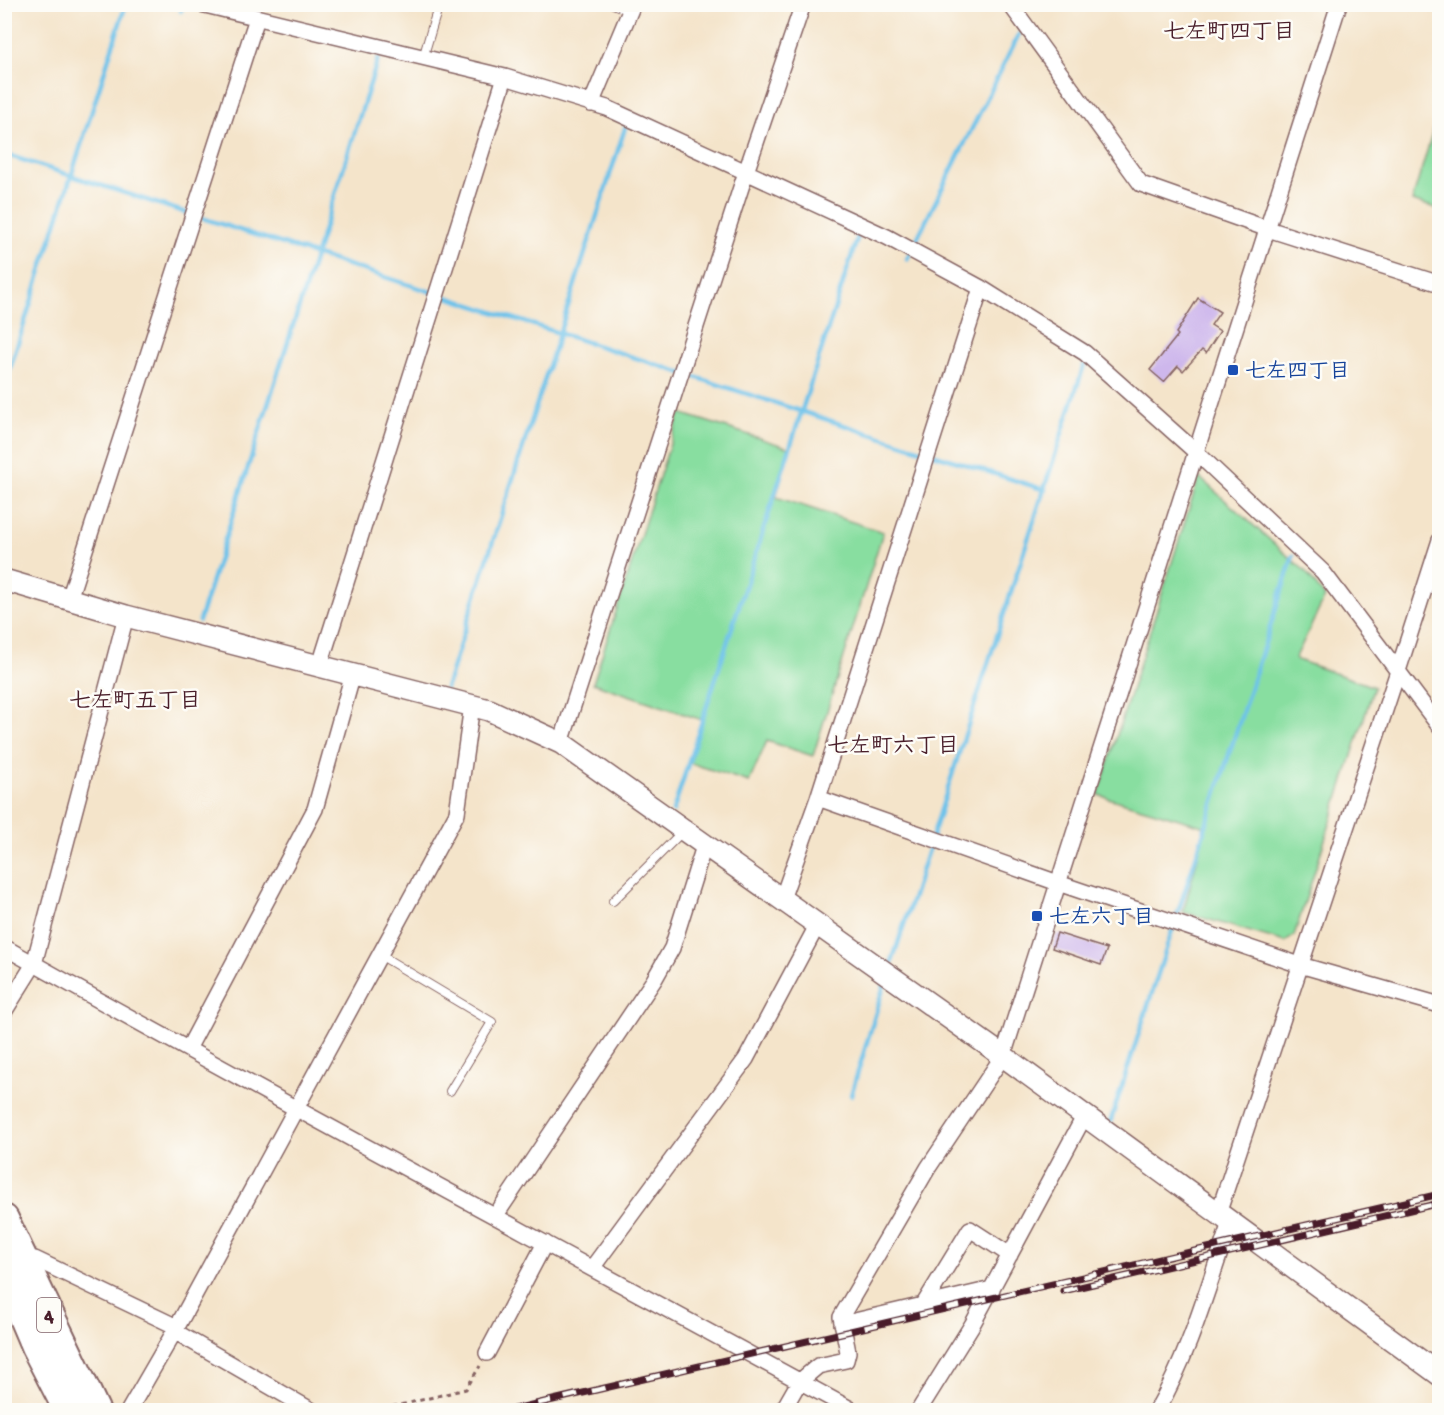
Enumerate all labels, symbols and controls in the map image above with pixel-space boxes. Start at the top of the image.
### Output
district label: 七左町四丁目 [1163,20,1295,47]
place label: 七左四丁目 [1245,359,1350,386]
marker: 七左四丁目 [1226,363,1240,377]
district label: 七左町五丁目 [69,689,201,716]
district label: 七左町六丁目 [827,734,959,761]
place label: 七左六丁目 [1049,905,1154,932]
marker: 七左六丁目 [1030,909,1044,923]
road number: 4 [37,1298,61,1332]

